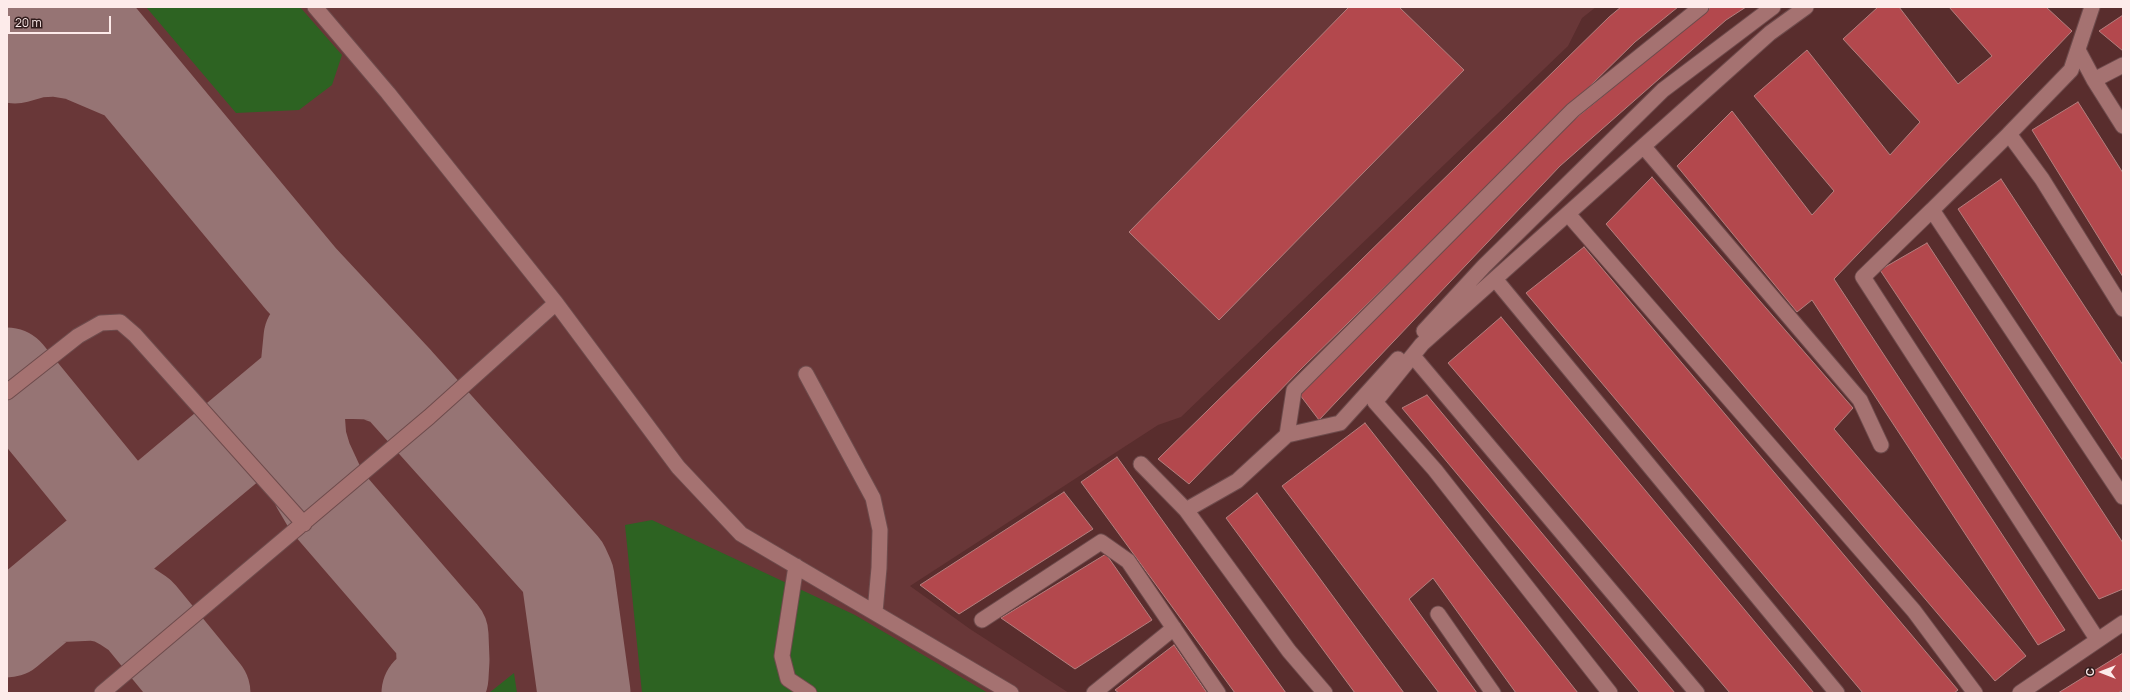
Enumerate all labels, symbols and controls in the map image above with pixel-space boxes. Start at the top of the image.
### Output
scale bar [10,8,113,34]
text: 20 m [15,14,42,31]
north arrow [2082,652,2122,692]
text: С [2082,668,2097,676]

